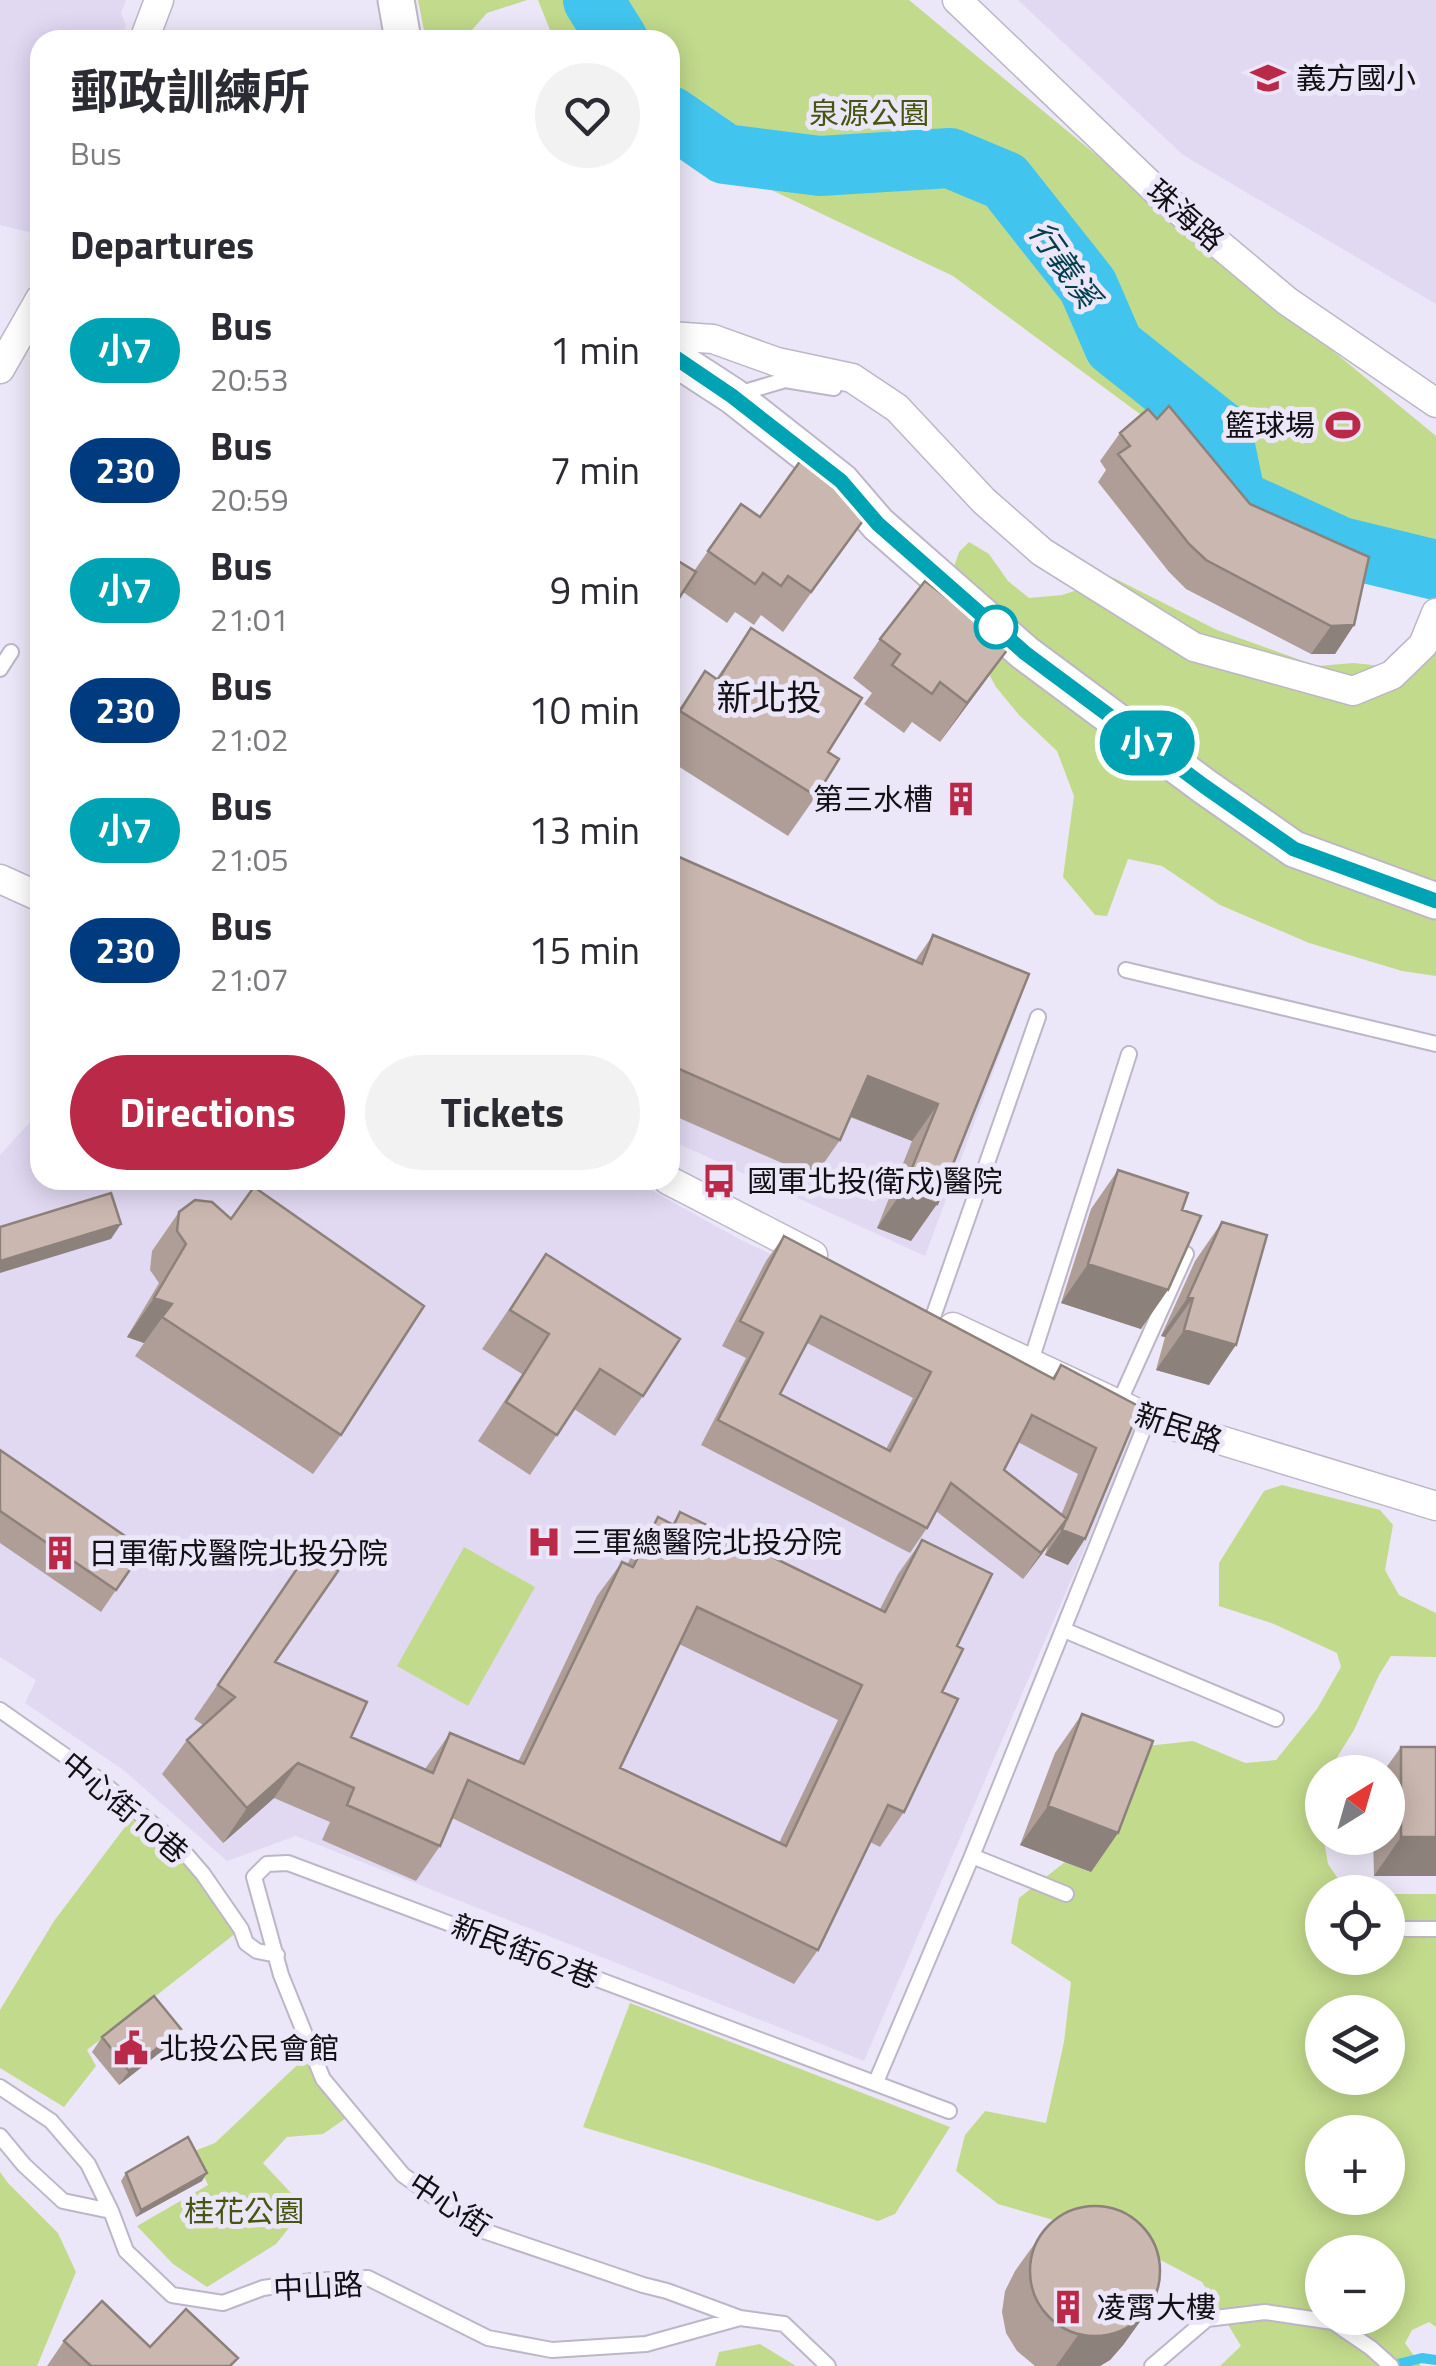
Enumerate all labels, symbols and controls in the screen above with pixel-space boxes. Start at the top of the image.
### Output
text: 郵政訓練所 [70,55,310,128]
place label: 義方國小 [1296,55,1416,101]
school or university icon: 義方國小 [1249,59,1287,97]
button: heart [535,63,640,168]
park label: 泉源公園 [809,90,929,136]
text: Bus [70,129,122,177]
street label: 珠海路 [1137,168,1235,262]
water label: 行義溪 [1018,211,1114,320]
text: Departures [70,216,254,274]
text: Bus [210,297,272,355]
text: 1 min [550,321,640,379]
text: 小7 [98,323,152,377]
text: 20:53 [210,355,289,403]
place label: 籃球場 [1225,402,1315,448]
sports icon: 籃球場 [1324,406,1362,444]
text: Bus [210,417,272,475]
text: 7 min [550,441,640,499]
text: 230 [96,443,154,497]
text: 20:59 [210,475,289,523]
text: Bus [210,537,272,595]
text: 9 min [550,561,640,619]
text: 小7 [98,563,152,617]
text: 21:01 [210,595,289,643]
unlabelled marker [975,606,1017,648]
text: Bus [210,657,272,715]
district label: 新北投 [716,670,822,724]
text: 10 min [529,681,640,739]
text: 230 [96,683,154,737]
line badge: 小7 [1102,710,1192,776]
text: 21:02 [210,715,289,763]
text: 小7 [1120,716,1174,770]
place label: 第三水槽 [813,776,933,822]
text: Bus [210,777,272,835]
building icon: 第三水槽 [942,780,980,818]
text: 13 min [529,801,640,859]
text: 小7 [98,803,152,857]
text: 21:05 [210,835,289,883]
text: Bus [210,897,272,955]
text: 15 min [529,921,640,979]
text: 230 [96,923,154,977]
text: 21:07 [210,955,289,1003]
button: Directions [70,1055,345,1170]
button: Tickets [365,1055,640,1170]
place label: 國軍北投(衛戍)醫院 [747,1158,1003,1204]
bus stop icon: 國軍北投(衛戍)醫院 [700,1162,738,1200]
street label: 新民路 [1129,1391,1229,1463]
place label: 三軍總醫院北投分院 [572,1519,842,1565]
hospital icon: 三軍總醫院北投分院 [525,1523,563,1561]
place label: 日軍衛戍醫院北投分院 [88,1530,388,1576]
building icon: 日軍衛戍醫院北投分院 [41,1534,79,1572]
street label: 中心街10巷 [51,1740,199,1874]
north arrow [1305,1755,1405,1855]
map controls [1305,1755,1405,2335]
button: locate [1305,1875,1405,1975]
street label: 新民街62巷 [445,1902,605,2000]
button: layers [1305,1995,1405,2095]
place label: 北投公民會館 [159,2025,339,2071]
public building icon: 北投公民會館 [112,2029,150,2067]
button: + [1305,2115,1405,2215]
street label: 中心街 [400,2160,500,2248]
park label: 桂花公園 [184,2188,304,2234]
button: − [1305,2235,1405,2335]
street label: 中山路 [272,2261,364,2311]
place label: 凌霄大樓 [1096,2284,1216,2330]
building icon: 凌霄大樓 [1049,2288,1087,2326]

